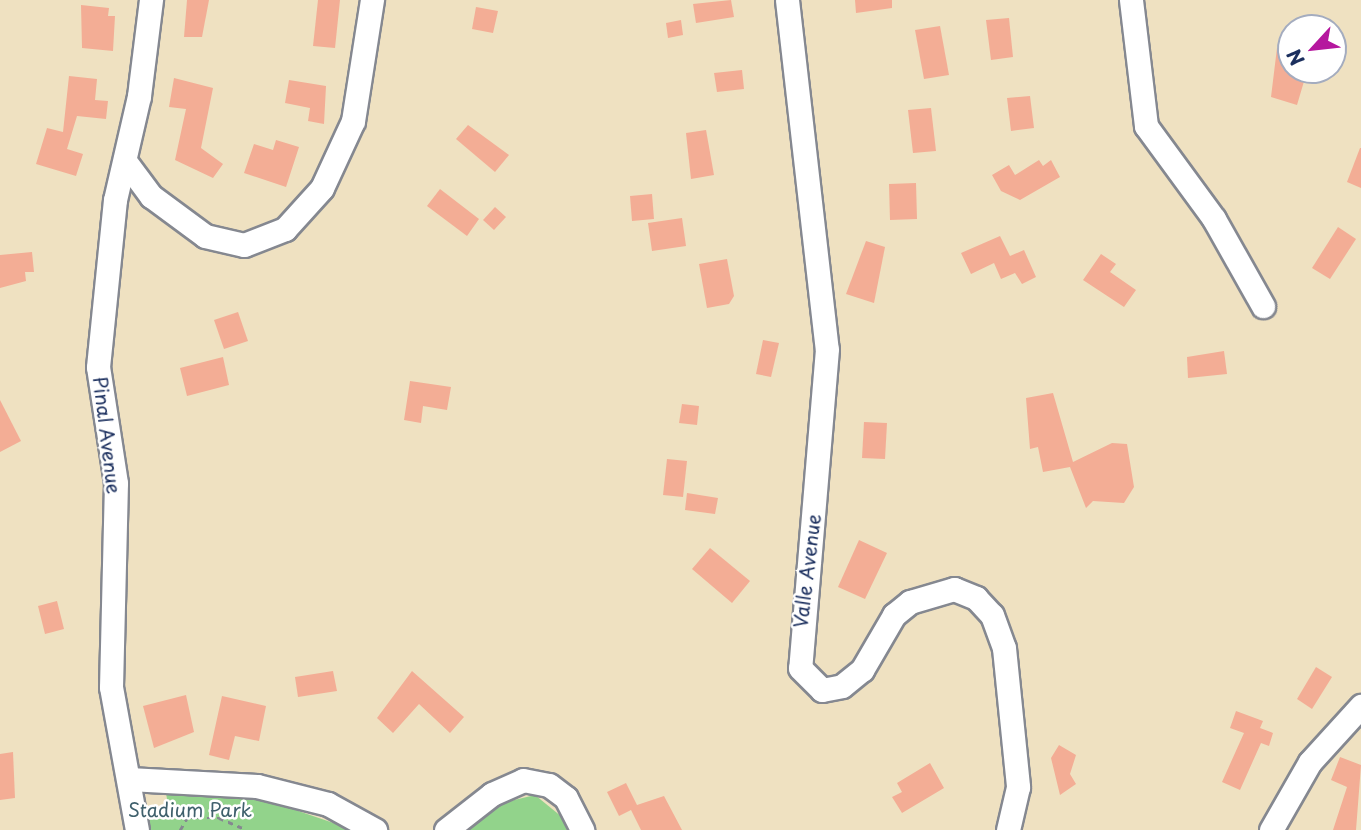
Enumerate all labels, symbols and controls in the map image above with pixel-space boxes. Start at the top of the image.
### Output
north arrow [1277,14,1347,84]
text: N [1279,45,1311,71]
street label: Pinal Avenue [89,376,125,494]
street label: Valle Avenue [789,513,825,629]
park label: Stadium Park [128,799,252,821]

